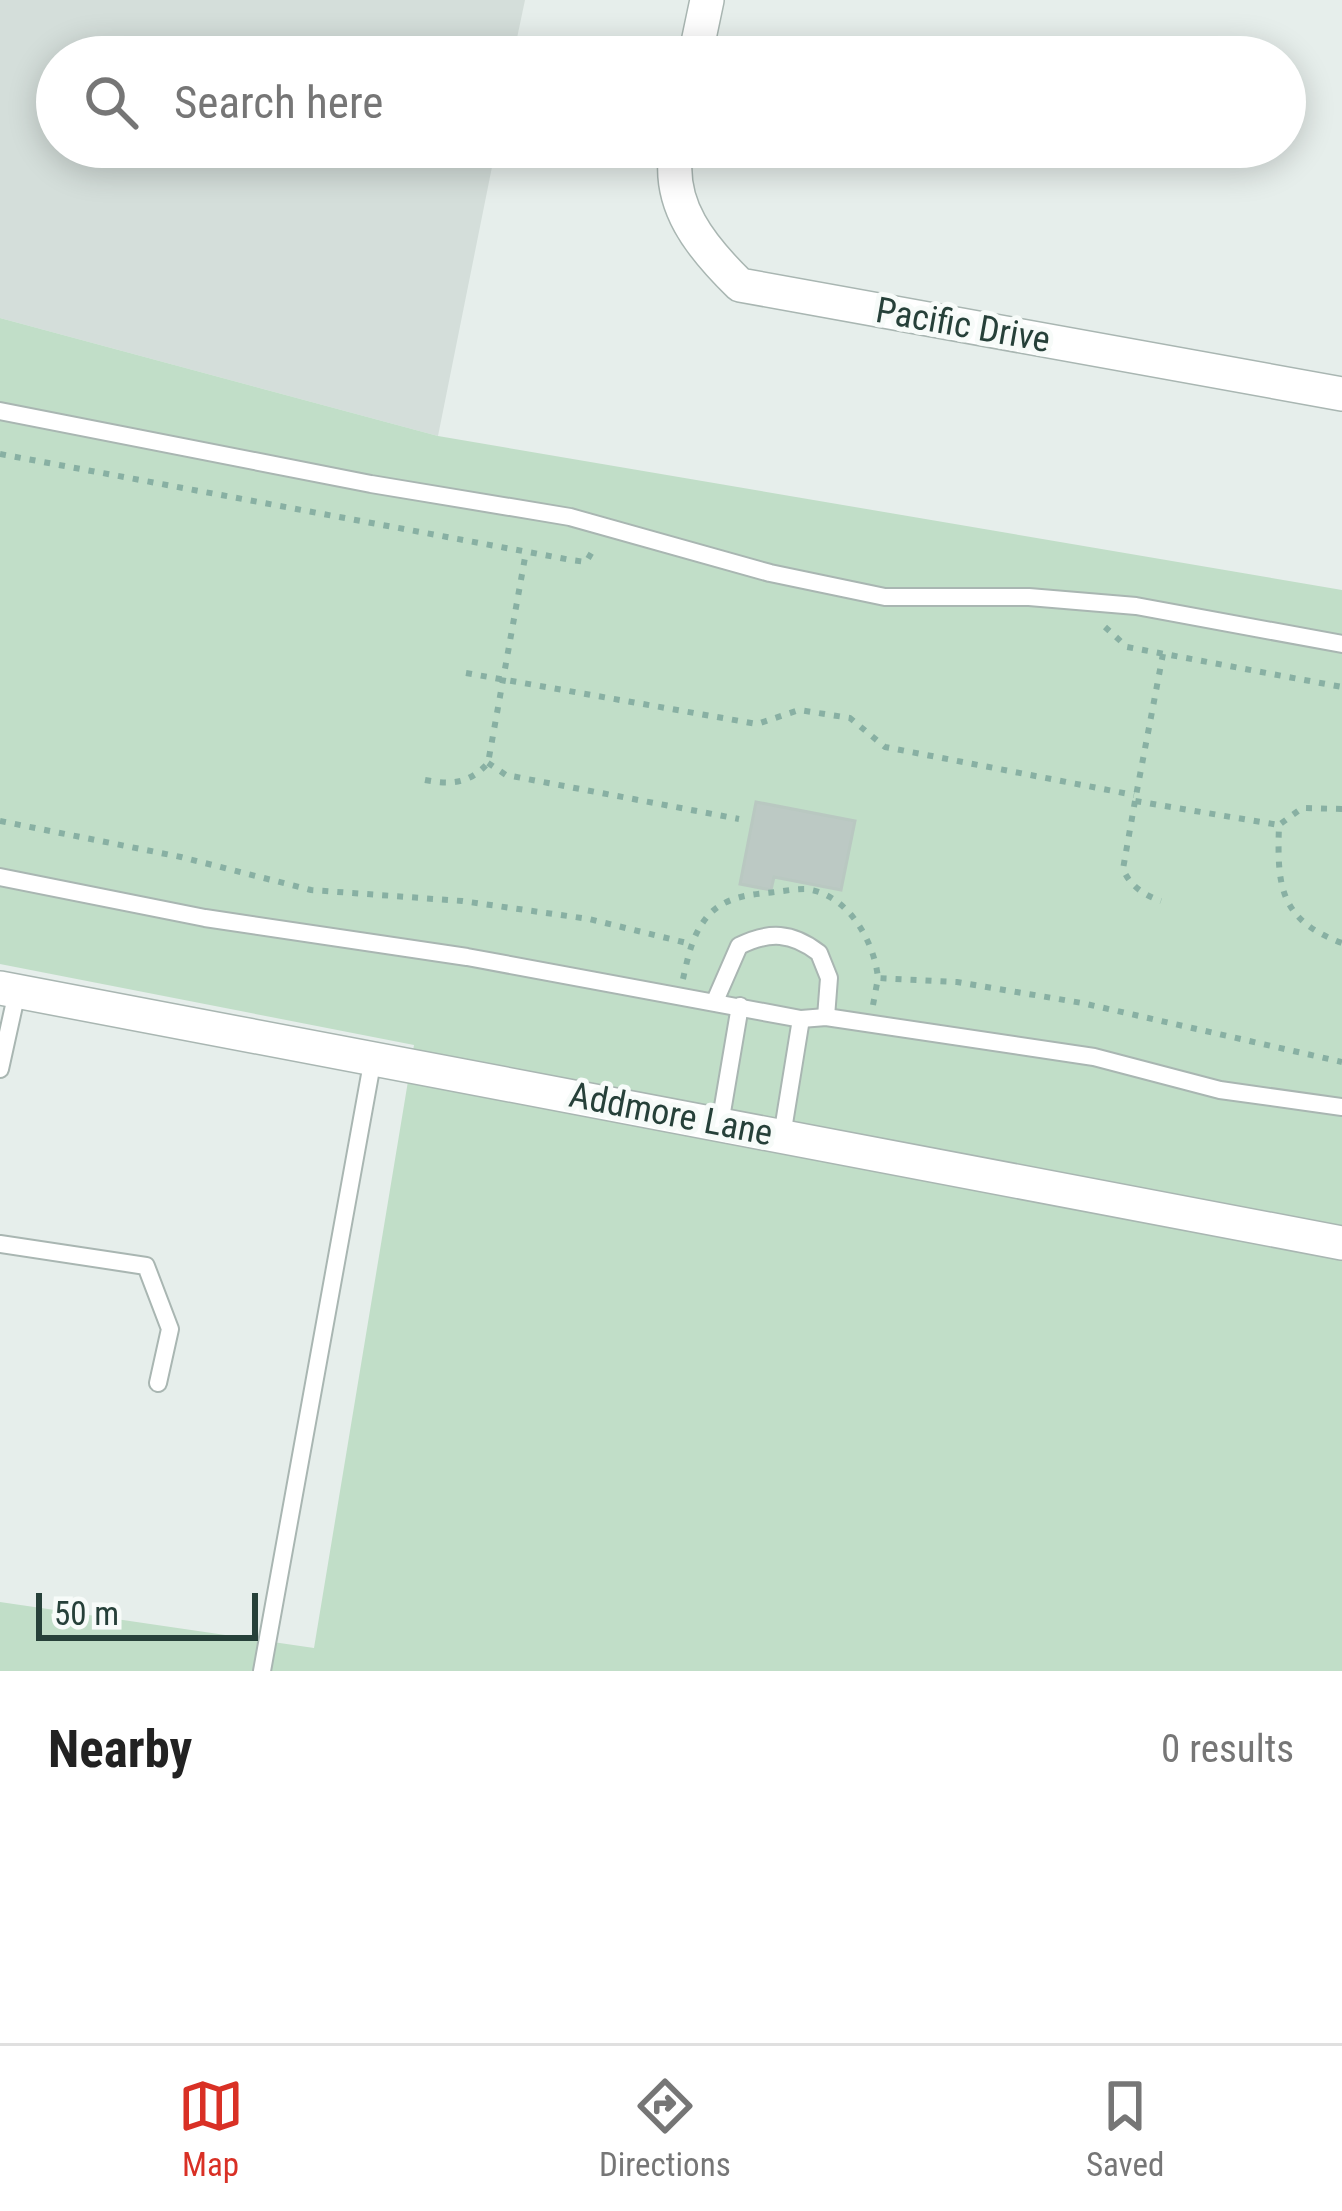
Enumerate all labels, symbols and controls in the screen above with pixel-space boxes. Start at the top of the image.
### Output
search box [36,36,1306,168]
icon: search [78,69,144,135]
text: Search here [174,76,383,129]
street label: Pacific Drive [873,289,1053,361]
street label: Addmore Lane [566,1074,776,1154]
scale bar [36,1587,258,1640]
text: 50 m [54,1594,119,1633]
text: Nearby [48,1720,192,1779]
text: 0 results [1161,1726,1294,1772]
tab: Map [178,2073,244,2184]
tab: Directions [599,2073,731,2184]
tab: Saved [1086,2073,1164,2184]

